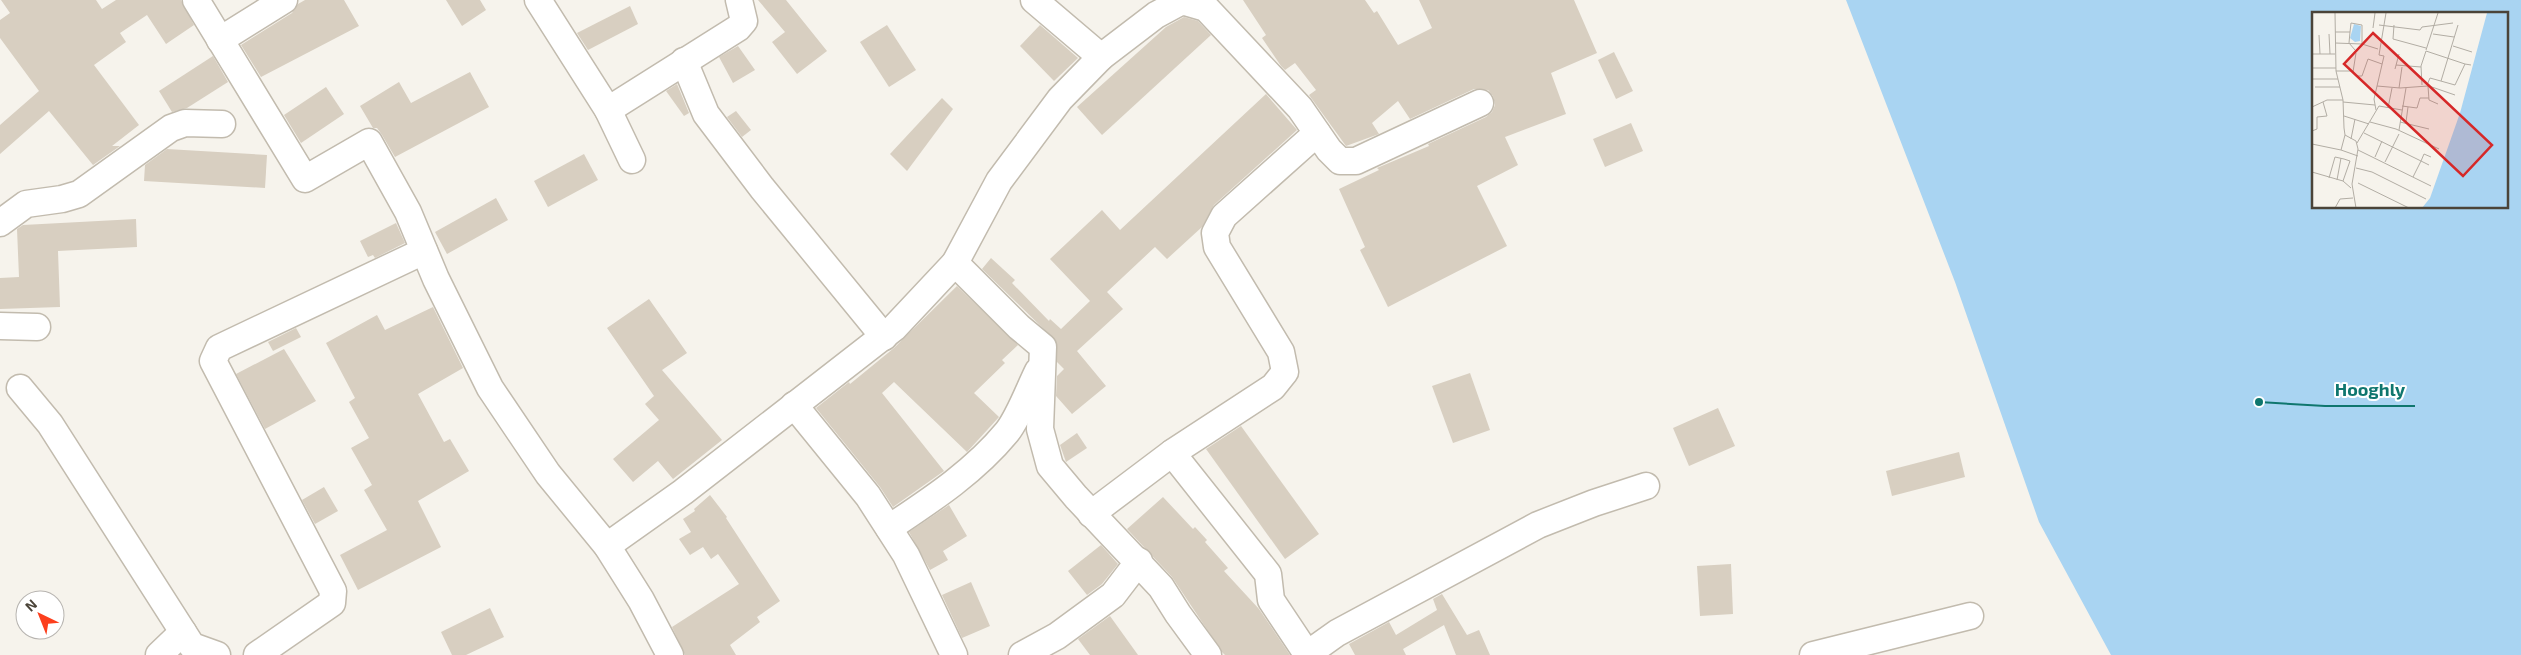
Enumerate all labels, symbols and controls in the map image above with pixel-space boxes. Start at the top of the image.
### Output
inset map [2312,12,2508,209]
callout: Hooghly [2325,373,2415,406]
text: Hooghly [2335,378,2406,400]
north arrow [15,590,65,640]
text: N [21,595,40,615]

